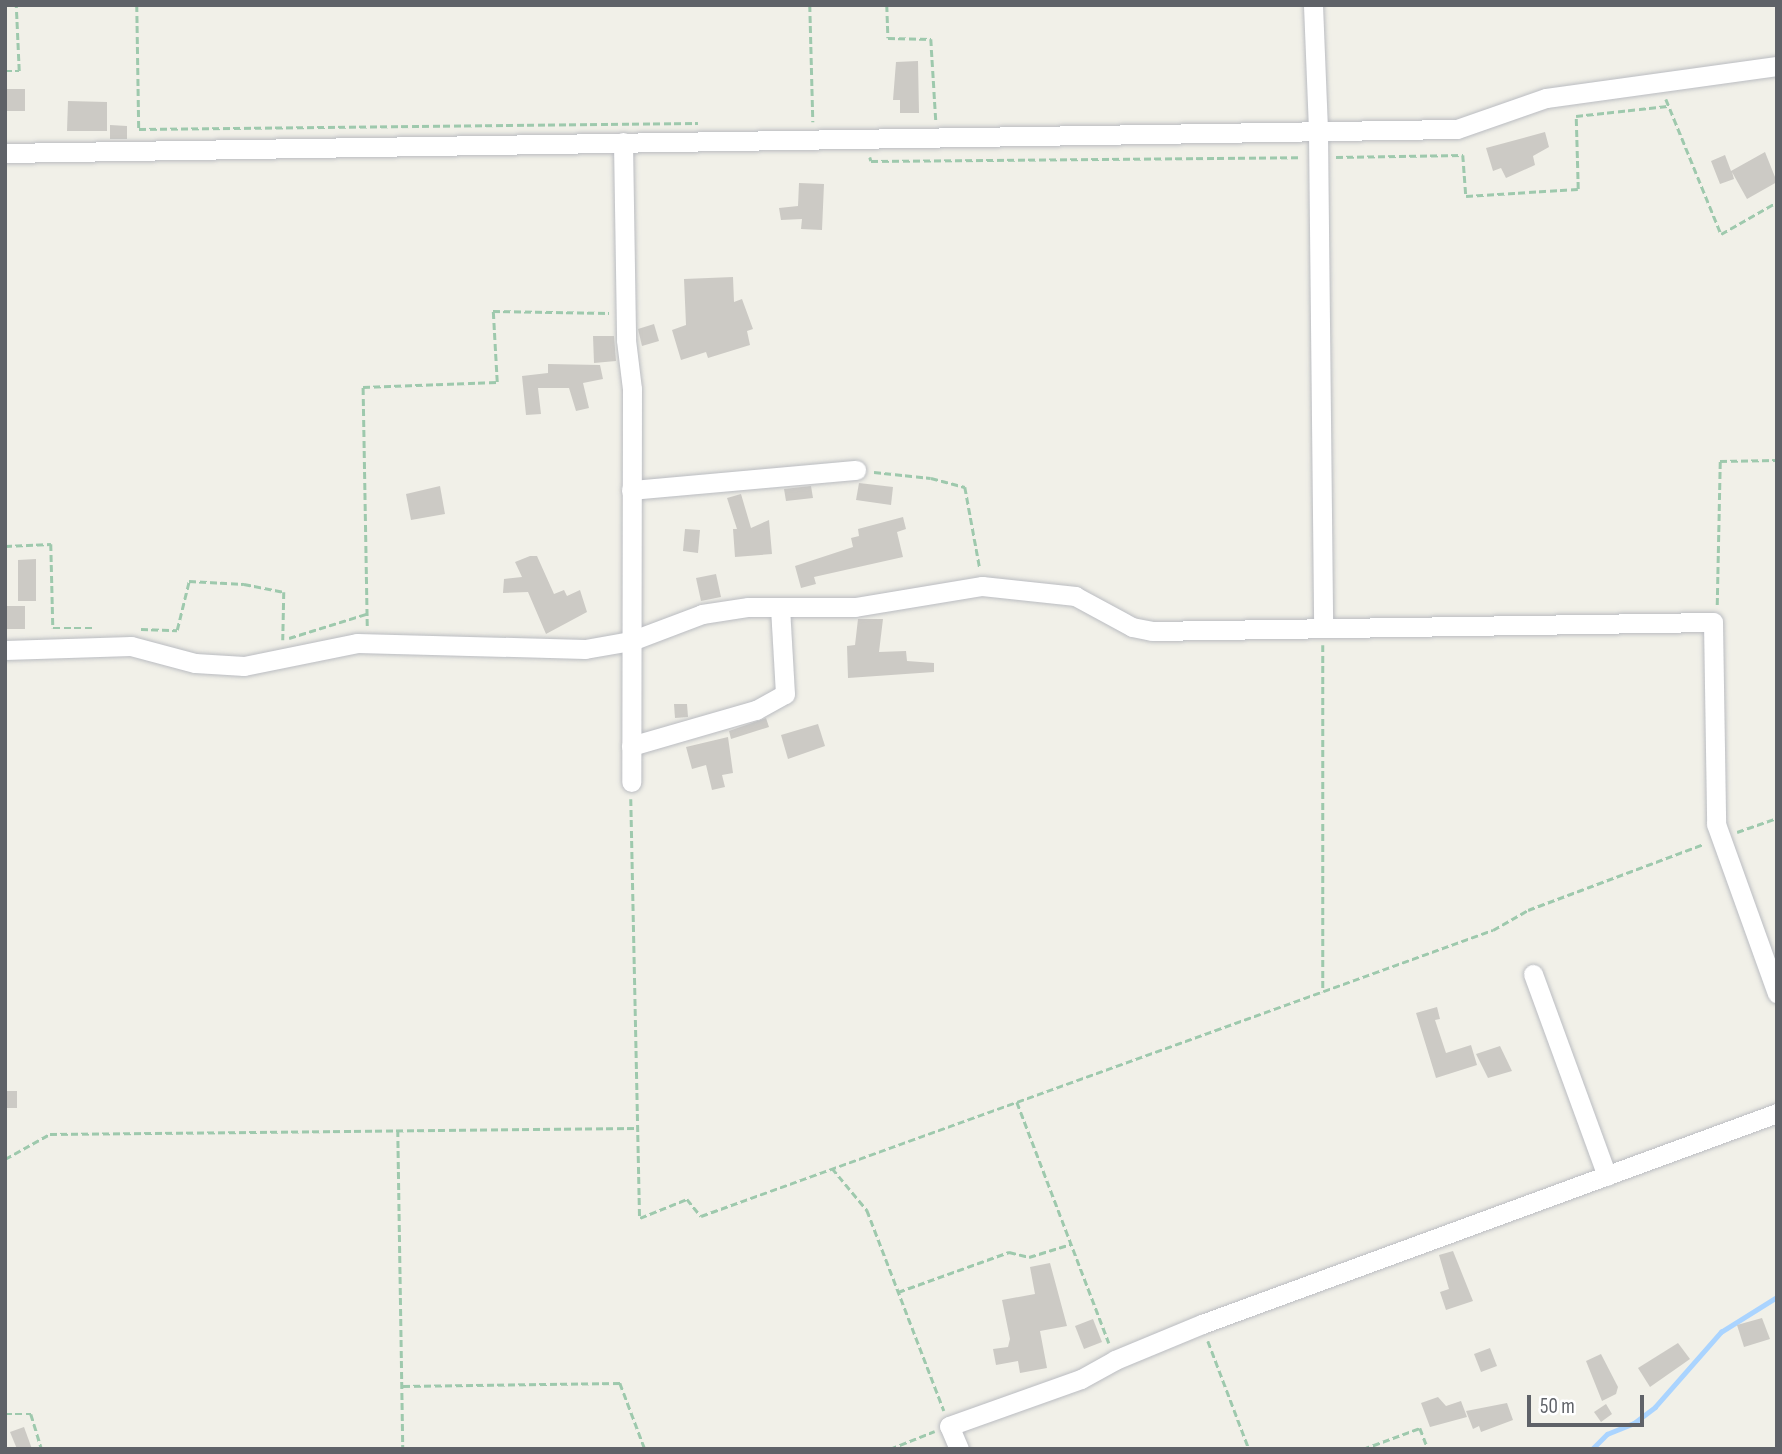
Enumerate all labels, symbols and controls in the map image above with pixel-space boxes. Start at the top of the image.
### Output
scale bar [1530,1380,1647,1424]
text: 50 m [1540,1394,1575,1419]

